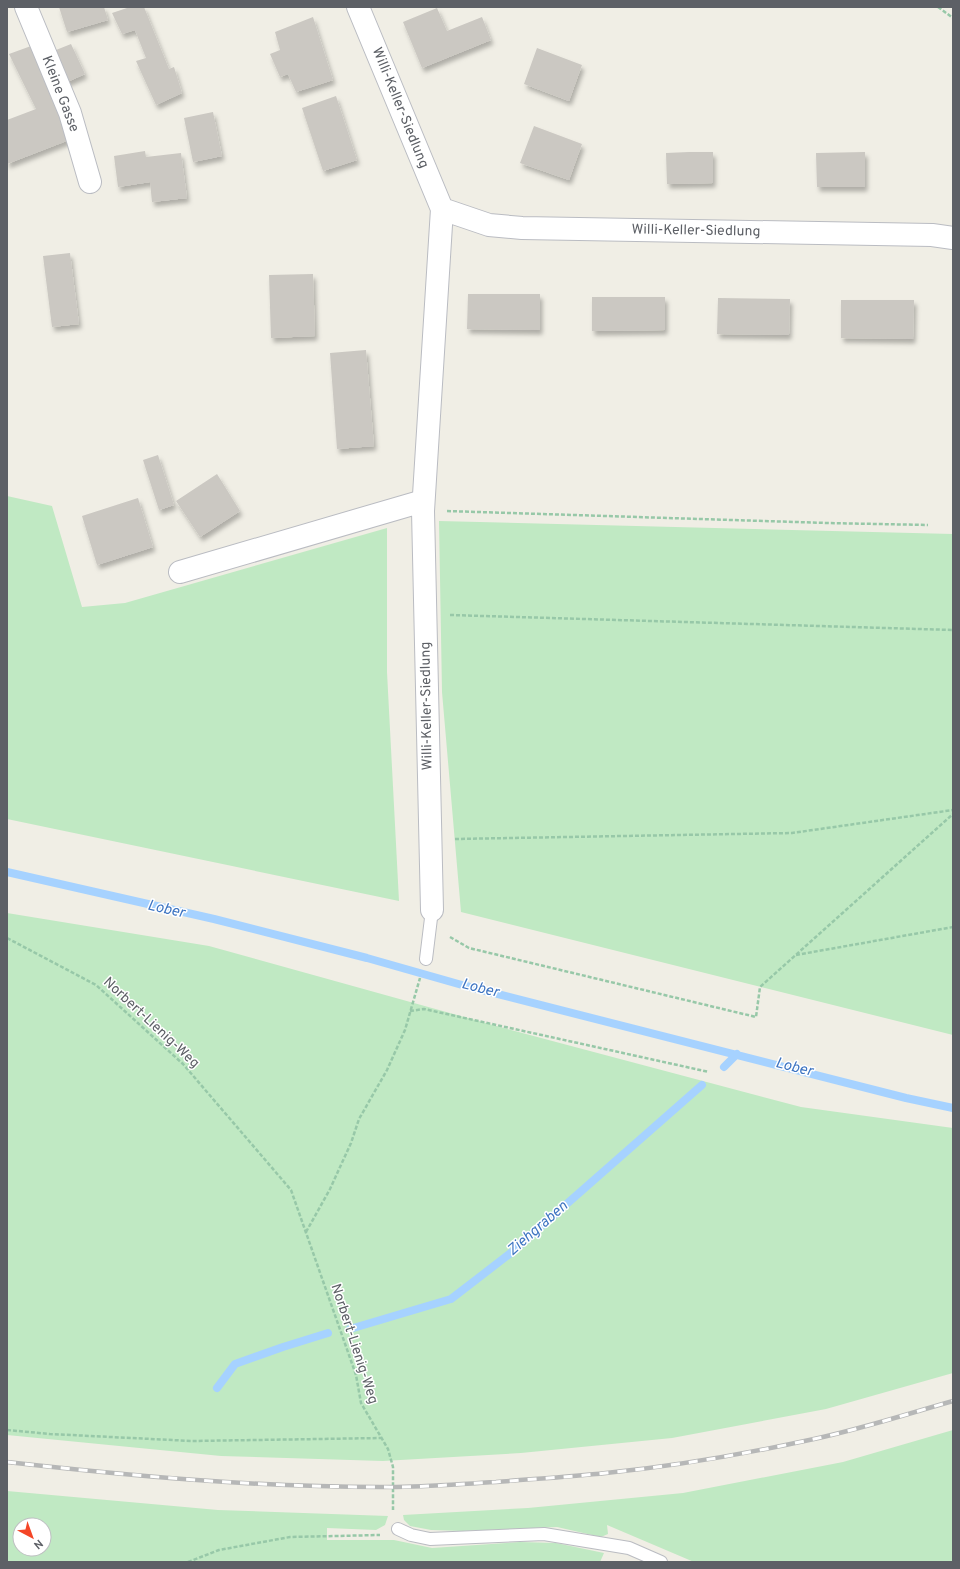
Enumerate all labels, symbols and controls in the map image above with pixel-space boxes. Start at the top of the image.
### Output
street label: Willi-Keller-Siedlung [368,45,432,171]
street label: Kleine Gasse [38,53,82,135]
street label: Willi-Keller-Siedlung [631,221,761,241]
street label: Willi-Keller-Siedlung [417,641,437,771]
water label: Lober [145,896,188,924]
street label: Norbert-Lienig-Weg [99,974,203,1072]
water label: Lober [459,975,502,1003]
water label: Lober [773,1054,816,1082]
water label: Ziehgraben [504,1197,572,1261]
street label: Norbert-Lienig-Weg [327,1282,381,1406]
north arrow [12,1517,52,1557]
text: N [30,1536,45,1552]

